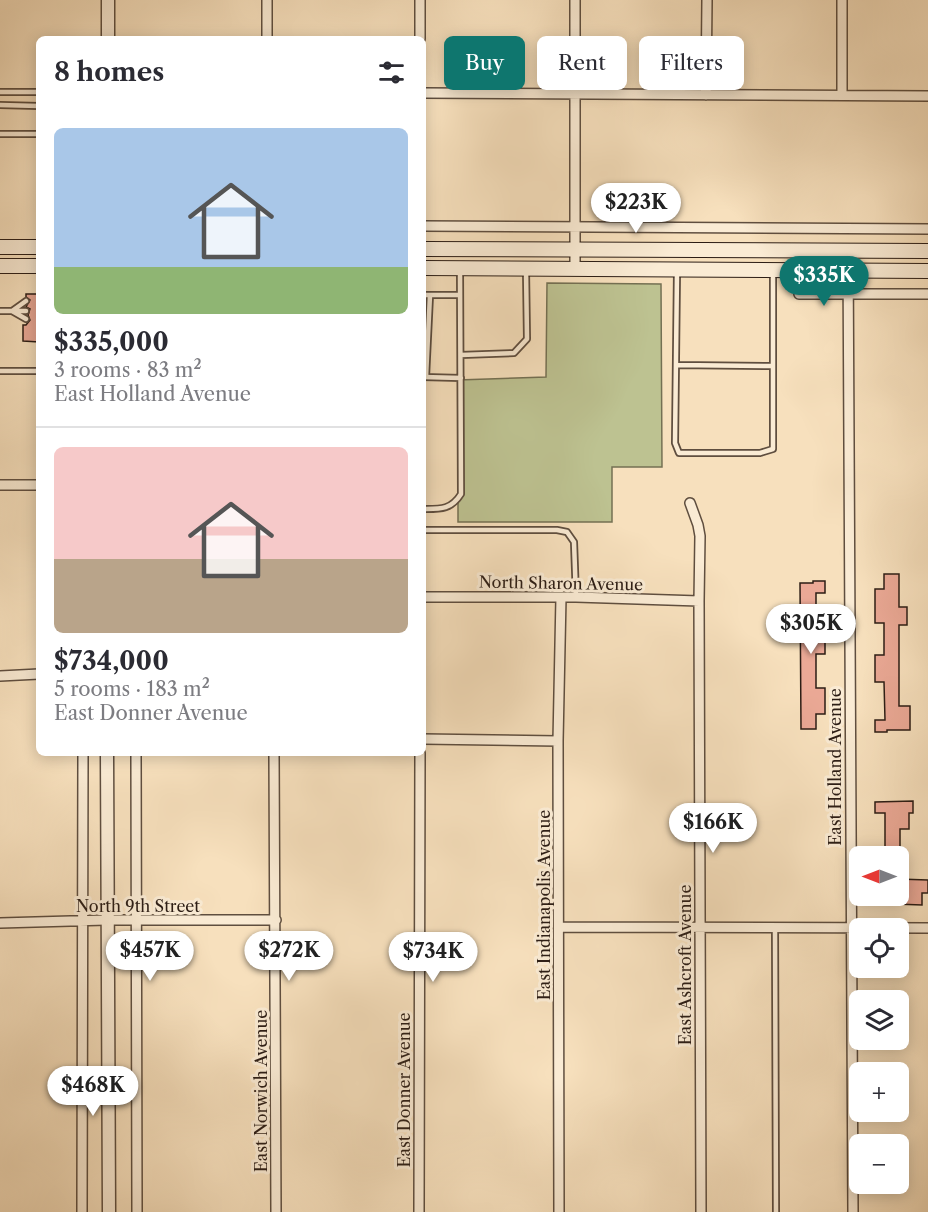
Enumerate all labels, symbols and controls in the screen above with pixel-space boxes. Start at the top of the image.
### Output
chip: Buy [444,36,525,90]
chip: Rent [537,36,627,90]
chip: Filters [639,36,744,90]
text: 8 homes [54,56,164,88]
icon: filters [375,56,408,89]
icon: home [177,167,285,275]
pin: $223K [594,183,678,234]
text: $223K [605,190,667,214]
pin: $335K [782,256,866,307]
text: $335K [794,263,854,287]
text: $335,000 [54,326,169,358]
text: 3 rooms · 83 m² [54,358,202,382]
text: East Holland Avenue [54,382,251,406]
icon: home [177,486,285,594]
street label: North Sharon Avenue [479,572,643,594]
pin: $305K [769,604,853,655]
text: $305K [780,611,842,635]
text: $734,000 [54,645,169,677]
text: 5 rooms · 183 m² [54,677,210,701]
street label: East Holland Avenue [825,688,845,846]
text: East Donner Avenue [54,701,248,725]
pin: $166K [671,803,755,854]
street label: East Indianapolis Avenue [534,810,554,1000]
text: $166K [683,810,743,834]
north arrow [849,846,909,906]
map controls [849,846,909,1194]
street label: East Ashcroft Avenue [675,885,695,1045]
street label: North 9th Street [76,896,200,916]
button: locate [849,918,909,978]
pin: $457K [108,931,192,982]
pin: $272K [247,931,331,982]
pin: $734K [391,932,475,983]
text: $457K [120,938,180,962]
text: $272K [258,938,320,962]
text: $734K [403,939,463,963]
button: layers [849,990,909,1050]
street label: East Norwich Avenue [251,1010,271,1172]
street label: East Donner Avenue [394,1012,414,1167]
button: + [849,1062,909,1122]
pin: $468K [51,1066,135,1117]
text: $468K [61,1073,125,1097]
button: − [849,1134,909,1194]

